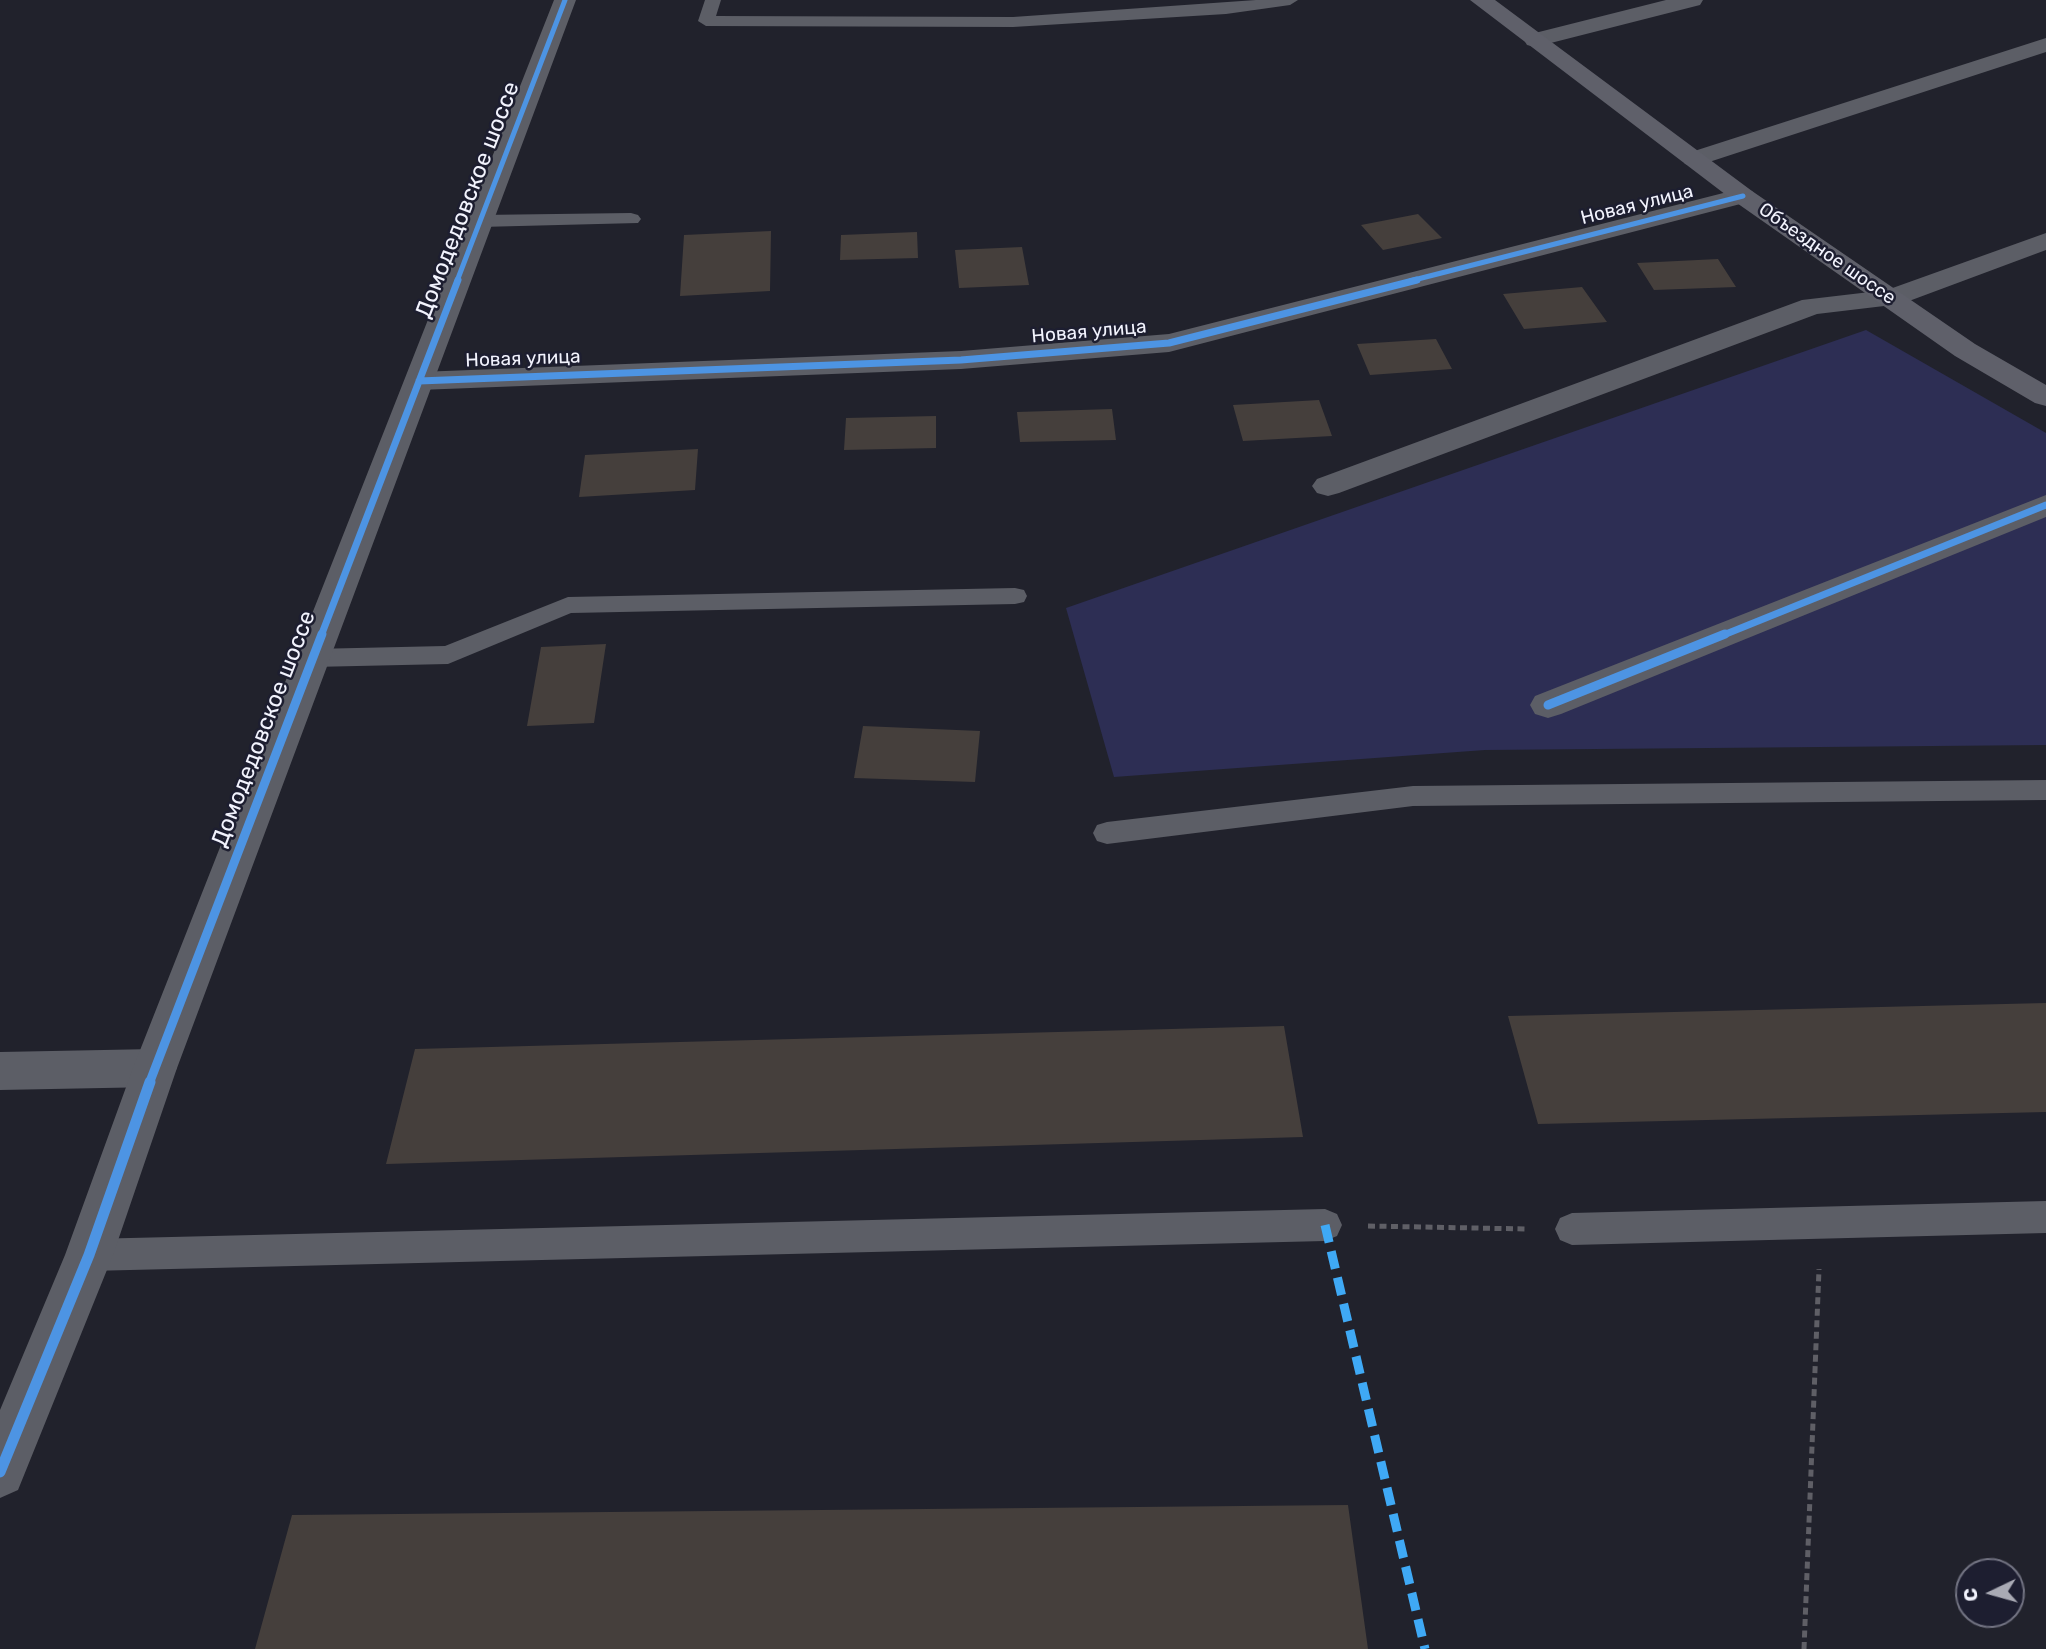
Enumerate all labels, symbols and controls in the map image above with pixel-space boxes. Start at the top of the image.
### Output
street label: Домодедовское шоссе [410,78,526,322]
street label: Новая улица [1578,180,1696,230]
street label: Объездное шоссе [1754,198,1900,310]
street label: Новая улица [1031,316,1147,348]
street label: Новая улица [465,346,581,372]
street label: Домодедовское шоссе [206,607,322,851]
north arrow [1955,1558,2025,1628]
text: С [1959,1587,1983,1602]

